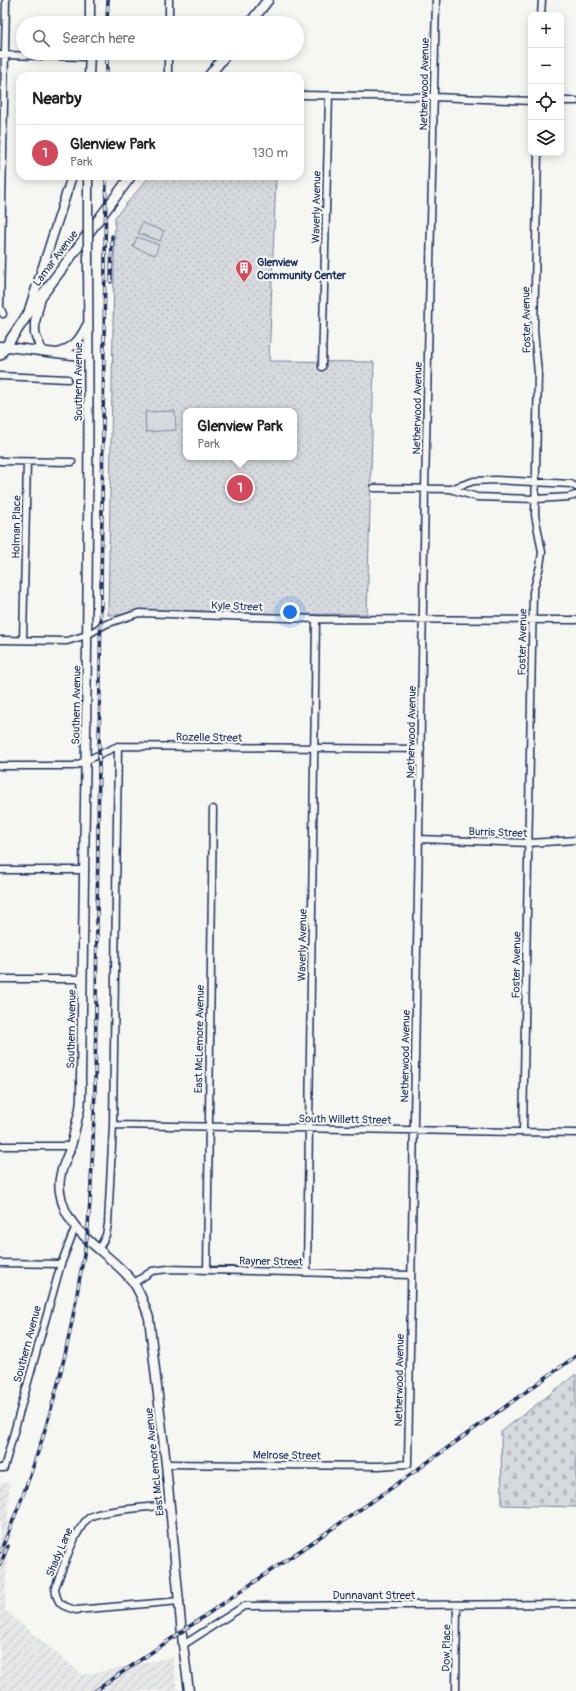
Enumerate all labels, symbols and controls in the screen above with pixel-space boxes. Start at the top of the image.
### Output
map controls [528,12,564,156]
button: + [528,12,564,48]
search box [16,16,304,60]
icon: search [30,27,52,49]
text: Search here [62,29,135,48]
street label: Netherwood Avenue [417,37,432,130]
button: − [528,48,564,84]
button: locate [528,84,564,120]
text: Nearby [32,88,81,109]
button: layers [528,120,564,156]
text: Glenview Park [70,135,155,154]
text: 1 [42,145,48,161]
text: 130 m [252,145,288,161]
text: Park [70,154,93,170]
street label: Waverly Avenue [309,170,324,243]
street label: Lamar Avenue [30,227,81,289]
place label: Glenview Community Center [257,256,347,282]
building icon: Glenview Community Center [234,258,254,283]
street label: Foster Avenue [519,286,534,354]
street label: Southern Avenue [72,342,85,422]
street label: Netherwood Avenue [410,361,425,454]
popup [183,408,297,460]
text: Glenview Park [197,417,283,436]
text: Park [197,436,220,452]
pin: 1 [227,473,253,503]
street label: Holman Place [9,495,24,559]
street label: Kyle Street [211,599,264,614]
your location [280,602,300,622]
street label: Foster Avenue [515,608,530,676]
street label: Southern Avenue [69,665,84,745]
street label: Netherwood Avenue [404,685,419,778]
street label: Rozelle Street [176,730,243,745]
street label: Burris Street [468,825,528,840]
street label: Waverly Avenue [295,908,310,981]
street label: Foster Avenue [509,931,524,999]
street label: East McLemore Avenue [192,984,207,1093]
street label: Southern Avenue [64,989,79,1069]
street label: Netherwood Avenue [398,1009,413,1102]
street label: South Willett Street [298,1112,392,1127]
street label: Rayner Street [239,1254,304,1269]
street label: Southern Avenue [11,1304,44,1384]
street label: Netherwood Avenue [392,1333,407,1426]
street label: East McLemore Avenue [142,1407,167,1517]
street label: Melrose Street [253,1448,322,1463]
street label: Shady Lane [43,1525,76,1579]
street label: Dunnavant Street [333,1589,416,1602]
street label: Dow Place [440,1624,453,1672]

